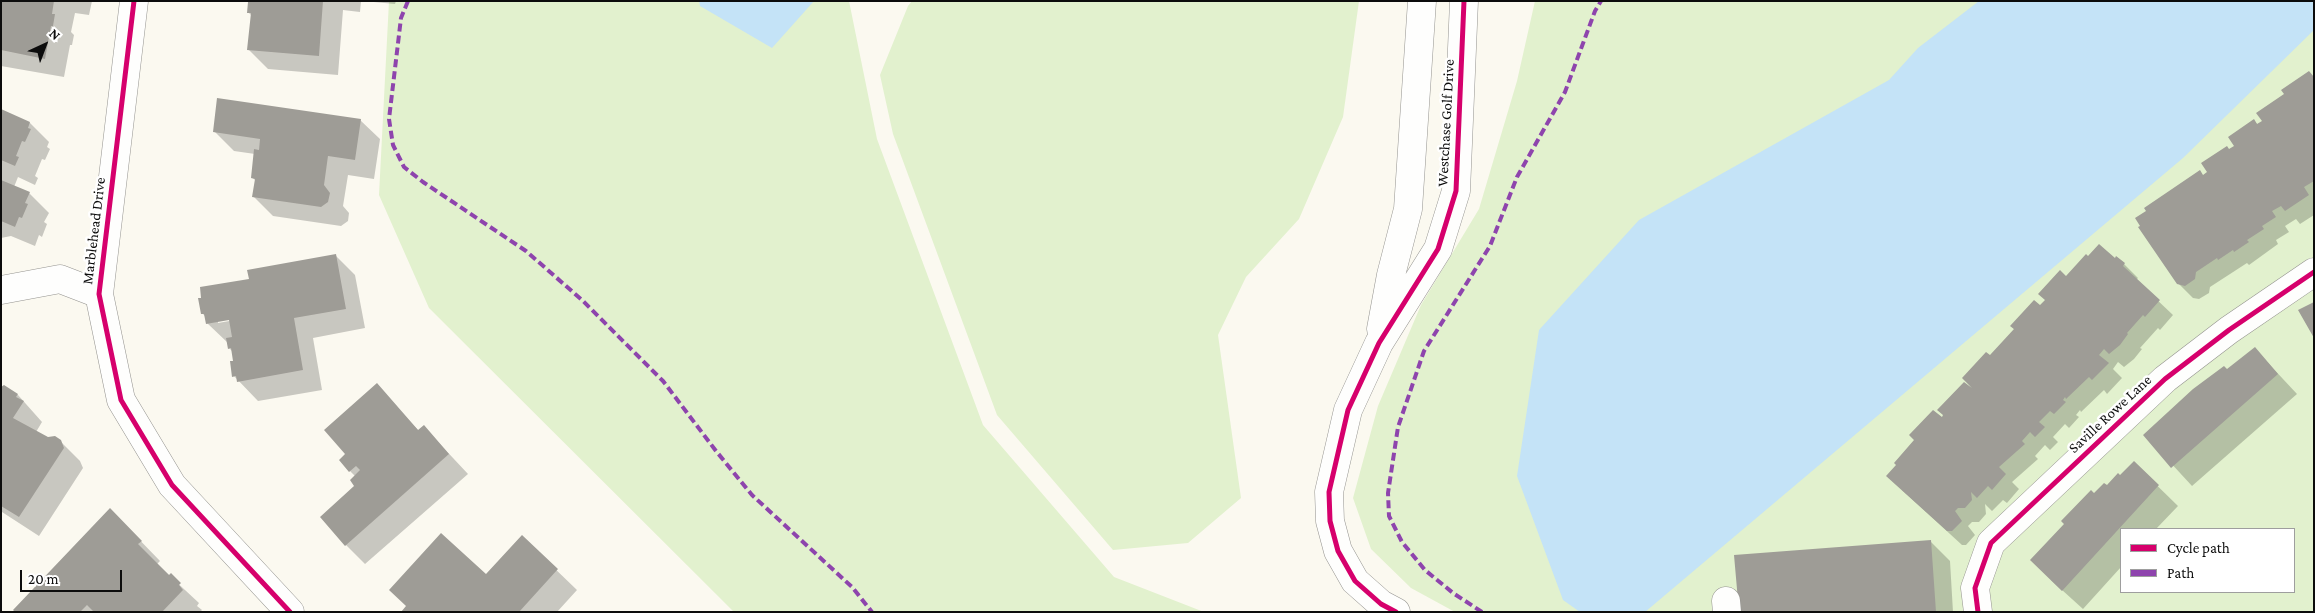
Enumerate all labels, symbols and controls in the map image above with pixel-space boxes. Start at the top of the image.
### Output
north arrow [20,20,70,70]
text: N [46,25,64,43]
street label: Westchase Golf Drive [1434,59,1458,187]
street label: Marblehead Drive [78,176,110,286]
street label: Saville Rowe Lane [2065,371,2155,457]
legend [2120,528,2295,593]
text: Cycle path [2167,540,2230,556]
scale bar [22,560,125,592]
text: Path [2167,565,2194,581]
text: 20 m [28,571,59,587]

